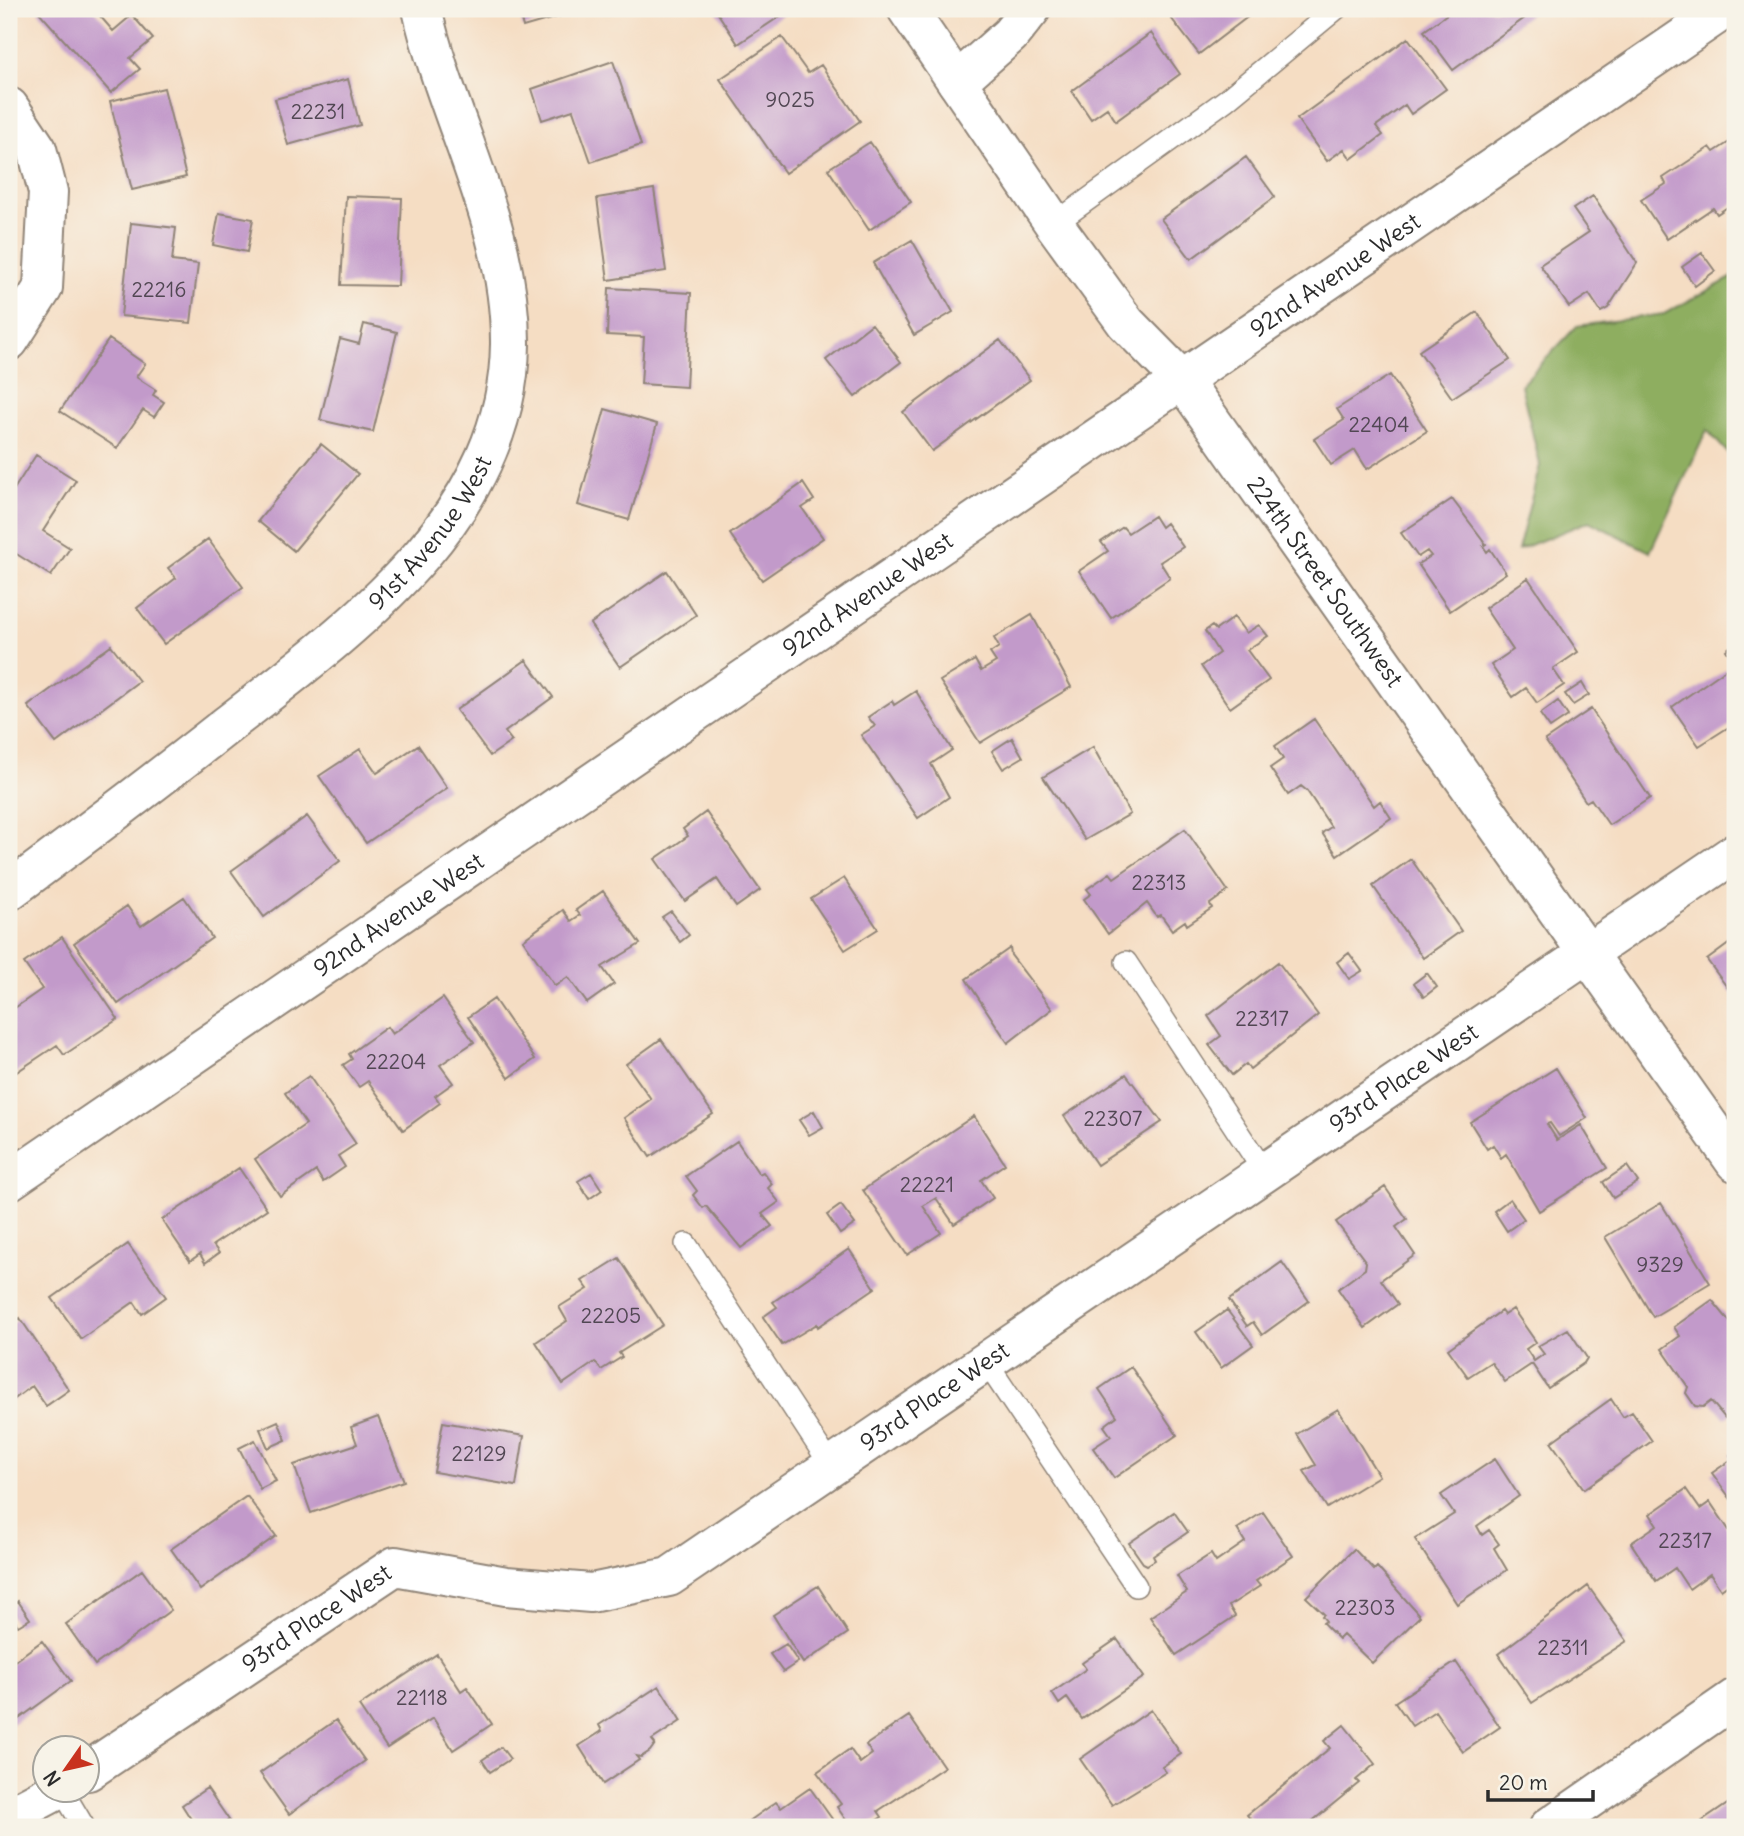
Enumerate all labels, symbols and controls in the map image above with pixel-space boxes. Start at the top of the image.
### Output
house number: 9025 [765,86,815,113]
house number: 22231 [291,98,345,125]
street label: 92nd Avenue West [1244,206,1426,343]
house number: 22216 [132,276,186,303]
house number: 22404 [1349,411,1409,438]
street label: 91st Avenue West [362,451,498,616]
street label: 224th Street Southwest [1241,470,1410,692]
street label: 92nd Avenue West [776,525,958,662]
street label: 92nd Avenue West [307,845,489,983]
house number: 22313 [1132,869,1186,896]
house number: 22317 [1235,1005,1289,1032]
street label: 93rd Place West [1323,1016,1483,1138]
house number: 22204 [366,1048,426,1075]
house number: 22307 [1084,1105,1142,1132]
house number: 22221 [900,1171,954,1198]
house number: 9329 [1636,1251,1684,1278]
house number: 22205 [581,1302,641,1329]
street label: 93rd Place West [854,1335,1014,1457]
house number: 22129 [452,1440,506,1467]
house number: 22317 [1658,1527,1712,1554]
street label: 93rd Place West [236,1557,397,1678]
house number: 22303 [1335,1594,1395,1621]
house number: 22311 [1537,1634,1589,1661]
house number: 22118 [396,1684,448,1711]
north arrow [32,1734,102,1804]
scale bar [1488,1759,1594,1803]
text: N [38,1766,66,1791]
text: 20 m [1499,1769,1548,1796]

